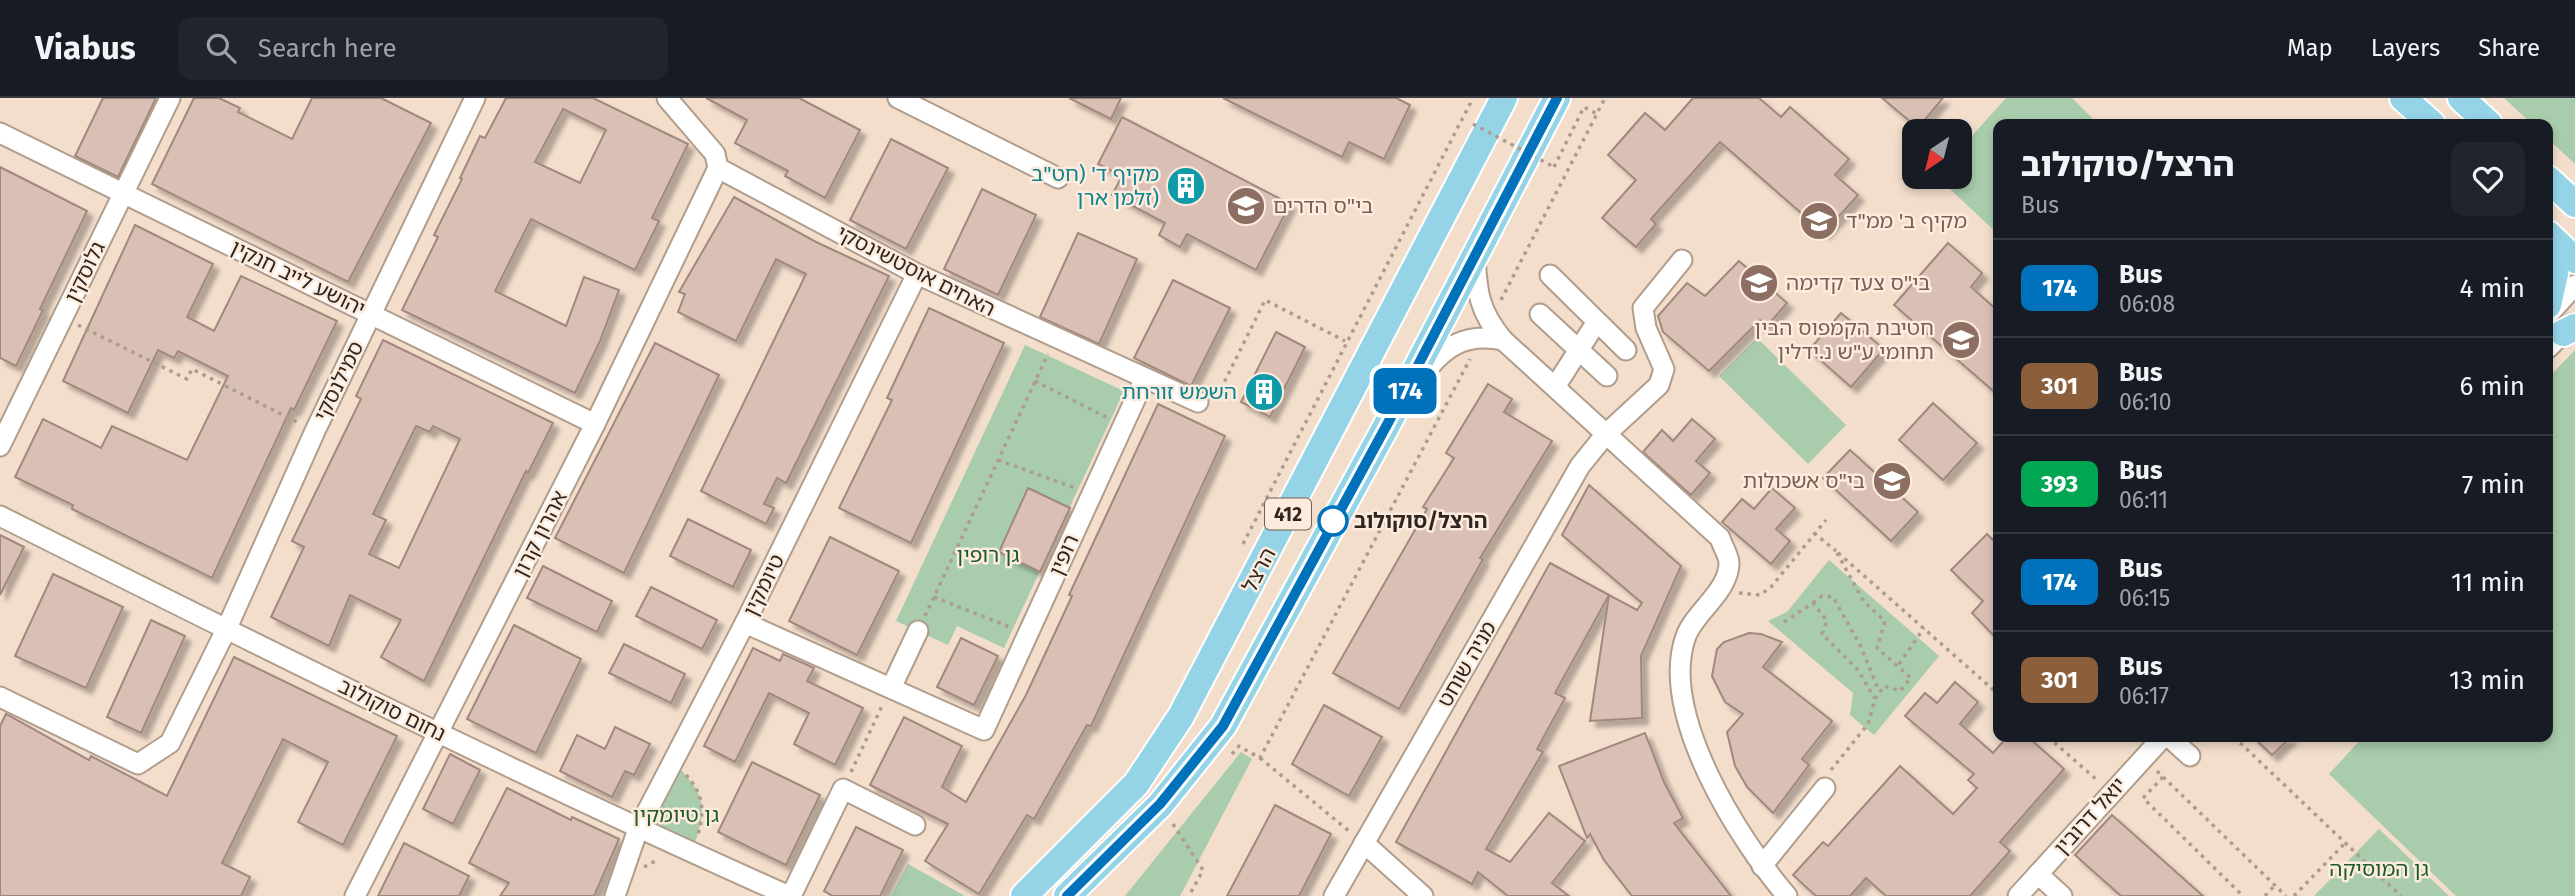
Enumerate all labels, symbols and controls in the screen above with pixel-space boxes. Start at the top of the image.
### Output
search box [178,17,668,80]
text: Viabus [35,28,136,68]
icon: search [202,29,240,67]
text: Search here [258,33,397,64]
text: Map [2287,34,2333,62]
text: Layers [2371,34,2440,62]
text: Share [2478,34,2540,62]
north arrow [1902,119,1972,189]
map controls [1902,119,1972,189]
button: heart [2451,142,2525,216]
text: הרצל/סוקולוב [2021,145,2234,185]
place label: מקיף ד' (חט"ב זלמן ארן) [1031,161,1159,211]
building icon: מקיף ד' (חט"ב זלמן ארן) [1165,165,1207,207]
school or university icon: בי"ס הדרים [1225,185,1267,227]
text: Bus [2021,191,2059,219]
place label: בי"ס הדרים [1273,193,1373,219]
school or university icon: מקיף ב' ממ"ד [1798,200,1840,242]
place label: מקיף ב' ממ"ד [1846,208,1967,234]
street label: האחים אוסטשינסקי [832,220,1000,322]
street label: יהושע לייב חנקין [227,234,369,322]
street label: גלוסקין [59,237,111,307]
text: Bus [2119,259,2162,290]
school or university icon: בי"ס צעד קדימה [1738,262,1780,304]
place label: בי"ס צעד קדימה [1786,270,1930,296]
text: 4 min [2459,273,2525,304]
text: 174 [2042,274,2077,302]
text: 06:08 [2119,290,2175,318]
place label: חטיבת הקמפוס הבין תחומי ע"ש נ.ידלין [1754,315,1934,365]
school or university icon: חטיבת הקמפוס הבין תחומי ע"ש נ.ידלין [1940,319,1982,361]
street label: סמילנסקי [309,337,369,425]
text: Bus [2119,357,2162,388]
line badge: 174 [1365,368,1445,414]
building icon: השמש זורחת [1243,371,1285,413]
text: 6 min [2459,371,2525,402]
text: 301 [2041,372,2078,400]
text: 174 [1388,377,1422,405]
place label: השמש זורחת [1121,379,1237,405]
text: 06:10 [2119,388,2172,416]
text: Bus [2119,455,2162,486]
school or university icon: בי"ס אשכולות [1871,460,1913,502]
place label: בי"ס אשכולות [1743,468,1865,494]
text: 7 min [2462,469,2525,500]
text: 393 [2041,470,2078,498]
street label: אהרון קרון [507,486,573,582]
text: 06:11 [2119,486,2168,514]
road number: 412 [1265,498,1311,530]
marker: הרצל/סוקולוב [1318,506,1348,536]
place label: הרצל/סוקולוב [1354,508,1487,534]
street label: רופין [1043,530,1085,580]
park label: גן רופין [957,542,1020,568]
street label: הרצל [1237,543,1281,597]
street label: טיומקין [738,550,790,620]
text: Bus [2119,553,2162,584]
text: 11 min [2451,567,2525,598]
text: 174 [2042,568,2077,596]
text: 06:15 [2119,584,2170,612]
street label: מניה שוחט [1432,616,1502,712]
text: Bus [2119,651,2162,682]
text: 13 min [2449,665,2525,696]
text: 301 [2041,666,2078,694]
street label: נחום סוקולוב [334,673,450,747]
text: 06:17 [2119,682,2169,710]
street label: יואל דרובין [2049,772,2131,860]
park label: גן טיומקין [633,802,719,828]
park label: גן המוסיקה [2329,856,2429,882]

